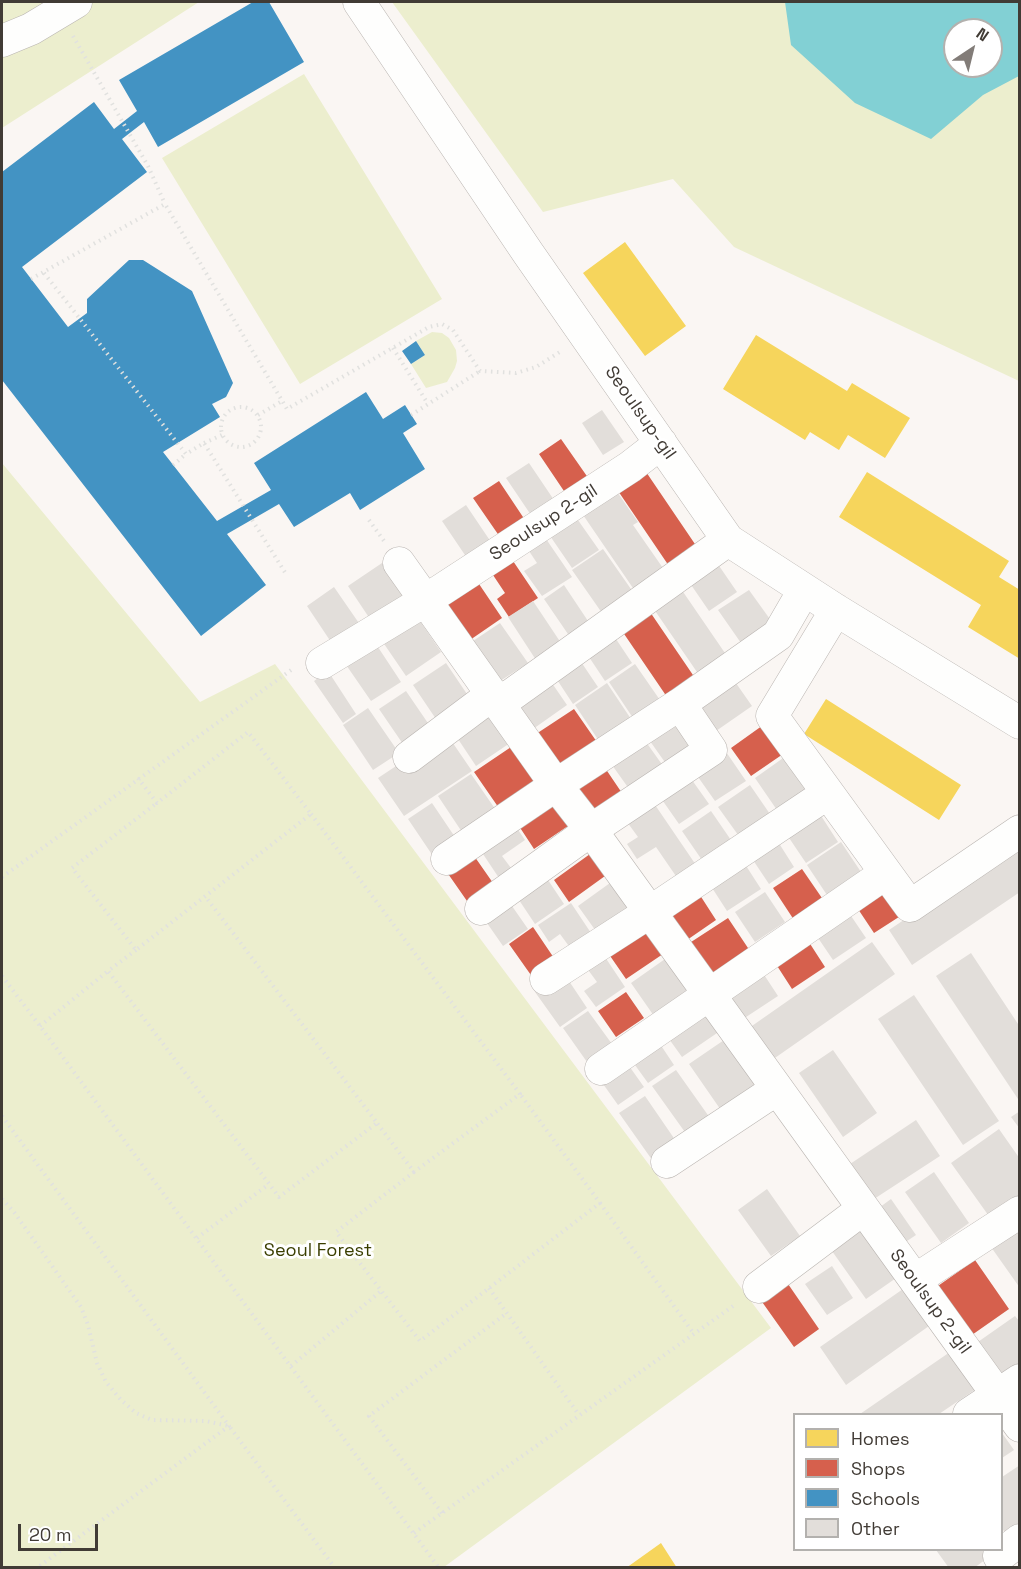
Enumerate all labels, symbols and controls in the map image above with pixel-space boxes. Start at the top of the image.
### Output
north arrow [943,18,1003,78]
text: N [972,23,993,46]
street label: Seoulsup-gil [600,362,680,464]
street label: Seoulsup 2-gil [486,480,602,566]
park label: Seoul Forest [264,1240,372,1262]
street label: Seoulsup 2-gil [885,1245,975,1359]
legend [793,1413,1003,1551]
text: Homes [851,1427,910,1450]
text: Shops [851,1457,905,1480]
text: Schools [851,1487,920,1510]
scale bar [21,1512,100,1550]
text: Other [851,1517,900,1540]
text: 20 m [29,1523,72,1546]

